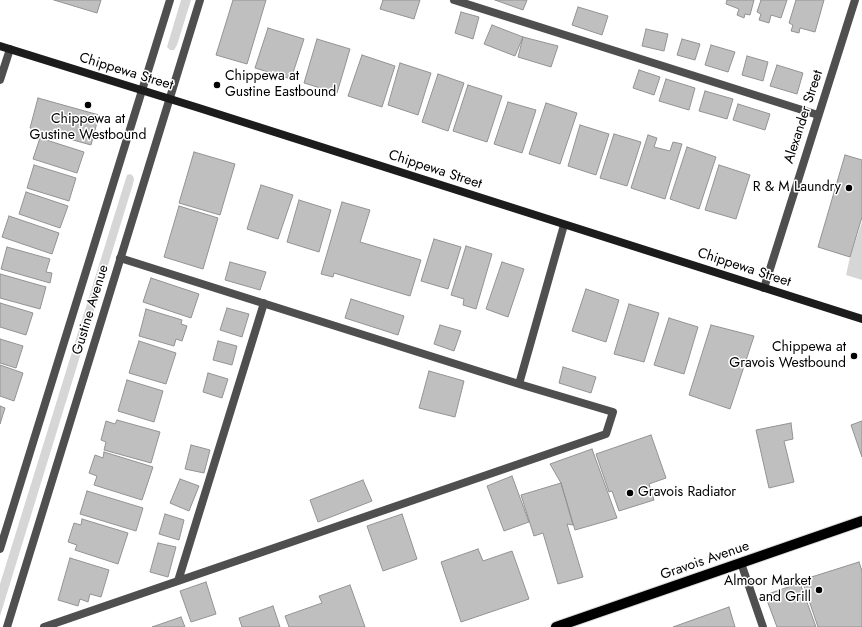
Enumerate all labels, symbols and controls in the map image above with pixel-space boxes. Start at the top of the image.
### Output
street label: Chippewa Street [77,50,175,94]
street label: Alexander Street [781,68,827,166]
place label: Chippewa at Gustine Eastbound [225,69,336,102]
marker: Chippewa at Gustine Eastbound [212,80,222,90]
marker: Chippewa at Gustine Westbound [83,100,93,110]
place label: Chippewa at Gustine Westbound [30,112,146,144]
street label: Chippewa Street [386,147,484,193]
place label: R & M Laundry [753,180,841,196]
marker: R & M Laundry [844,183,854,193]
street label: Chippewa Street [695,245,793,291]
street label: Gustine Avenue [69,263,113,357]
place label: Chippewa at Gravois Westbound [729,340,846,372]
marker: Chippewa at Gravois Westbound [849,351,859,361]
place label: Gravois Radiator [638,485,736,501]
marker: Gravois Radiator [625,488,635,498]
street label: Gravois Avenue [658,538,752,584]
place label: Almoor Market and Grill [724,574,811,606]
marker: Almoor Market and Grill [814,585,824,595]

